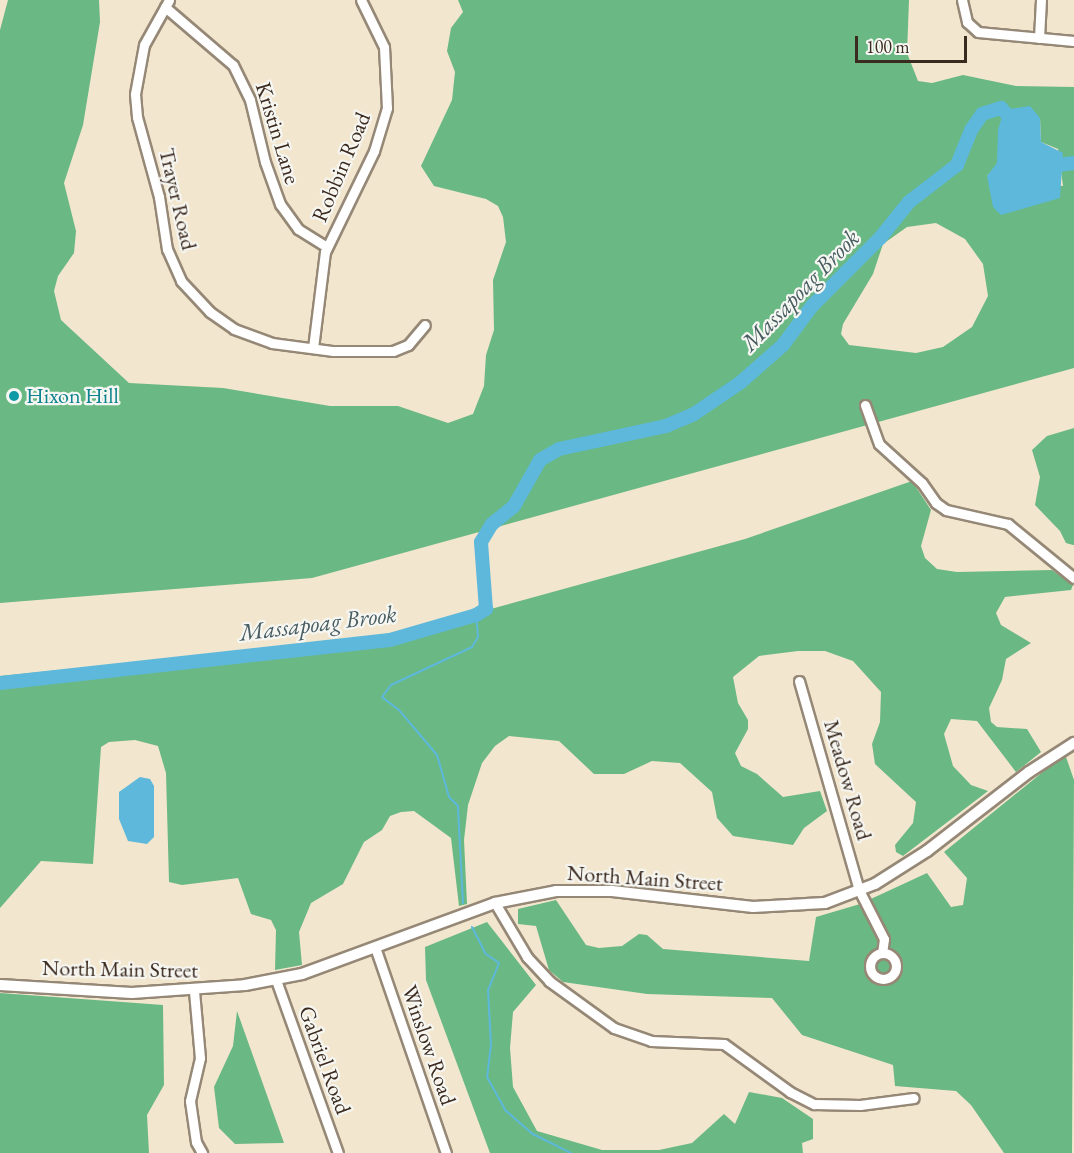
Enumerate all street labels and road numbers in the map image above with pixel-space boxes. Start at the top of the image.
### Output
street label: Kristin Lane [250,79,306,187]
street label: Robbin Road [306,108,376,226]
street label: Trayer Road [153,145,203,253]
street label: Meadow Road [818,717,878,843]
street label: North Main Street [566,859,724,897]
street label: North Main Street [42,954,198,984]
street label: Winslow Road [396,982,462,1108]
street label: Gabriel Road [293,1002,357,1118]

